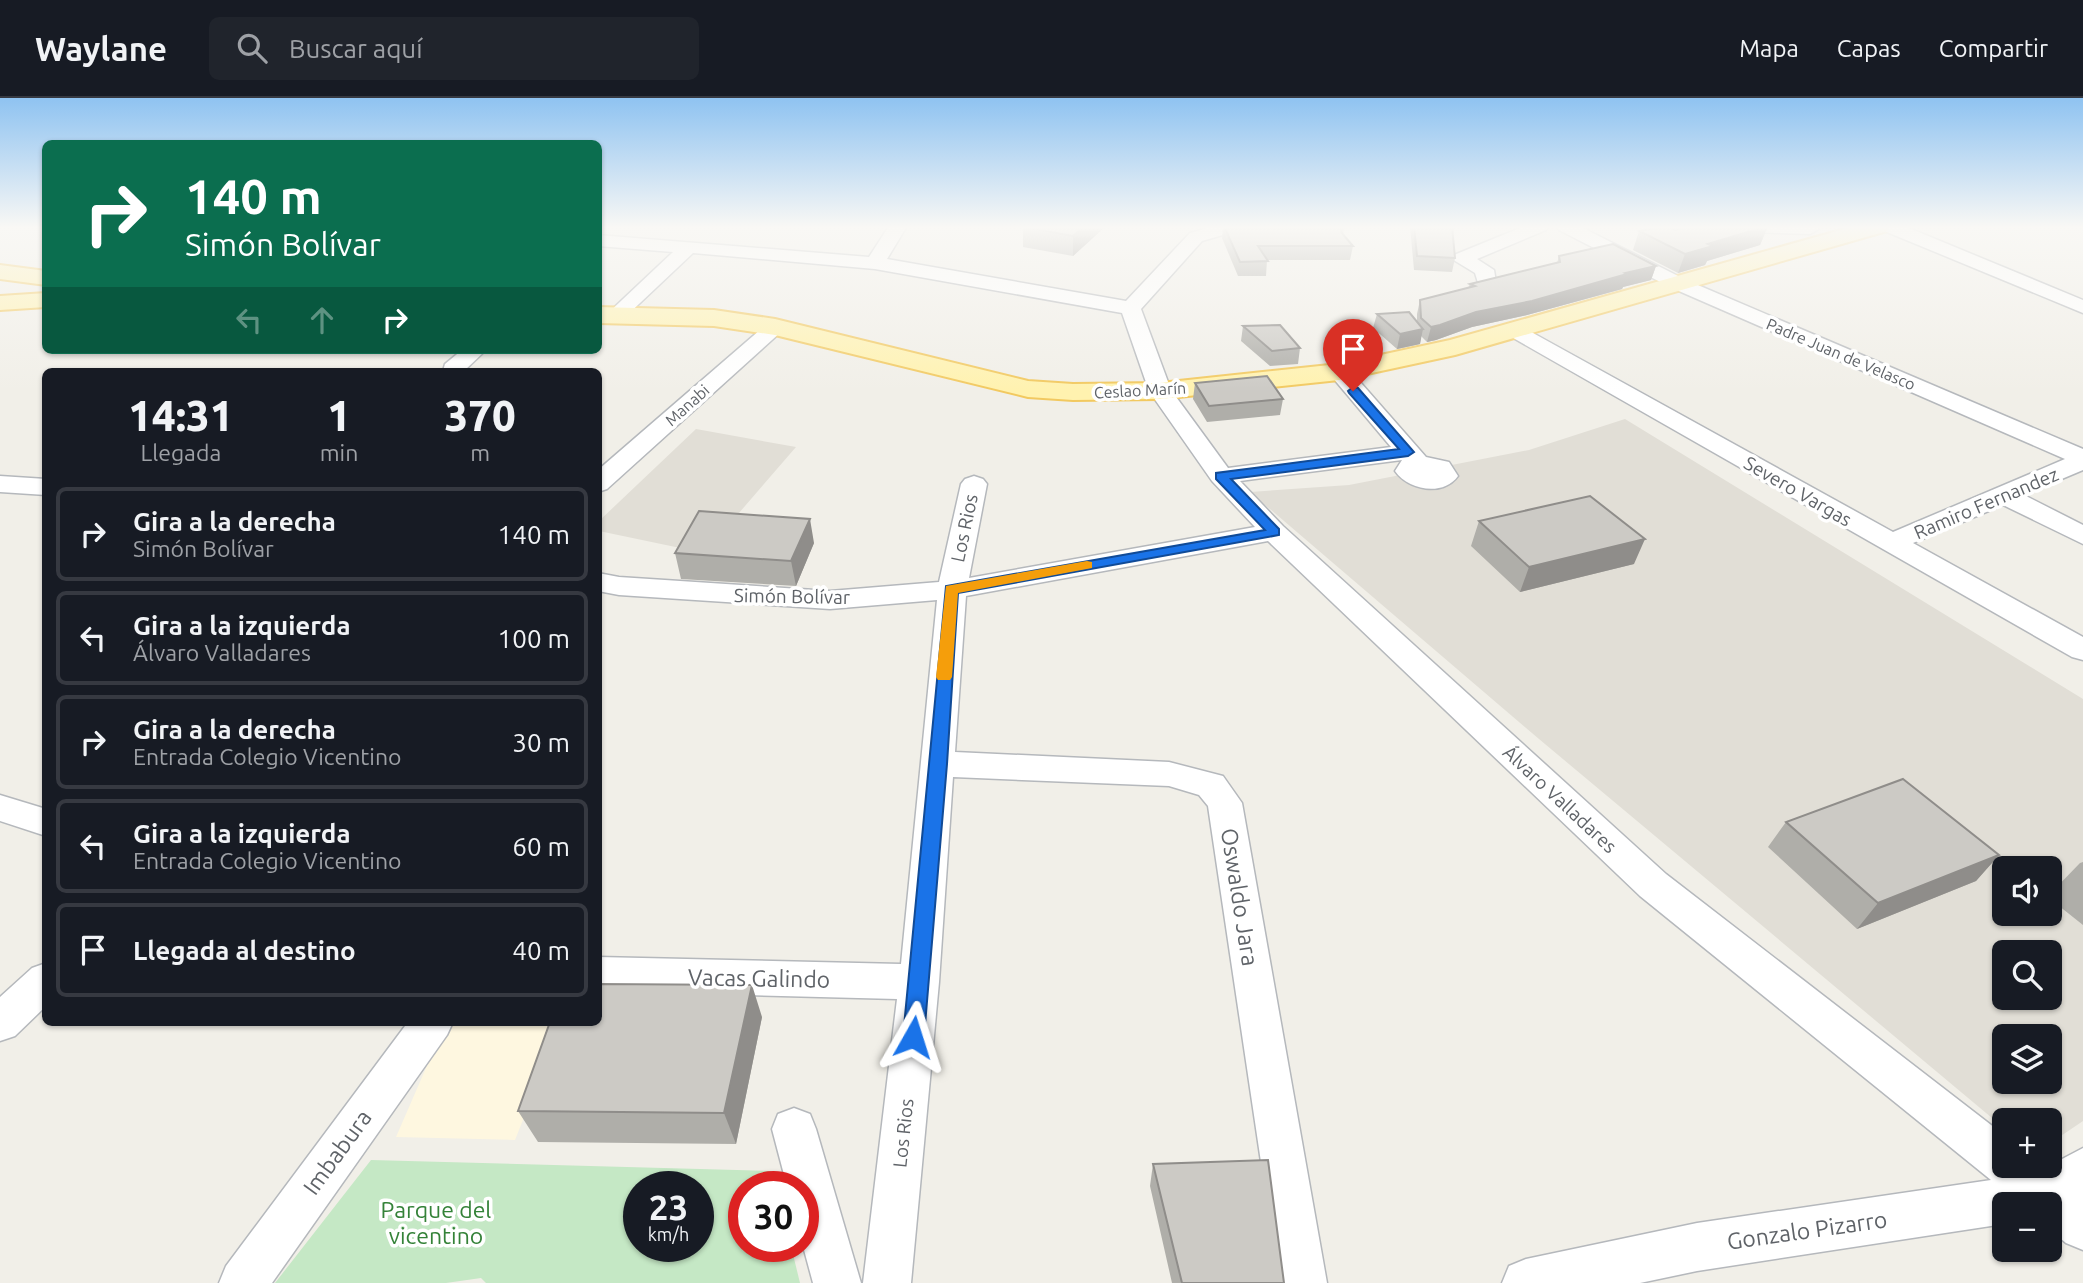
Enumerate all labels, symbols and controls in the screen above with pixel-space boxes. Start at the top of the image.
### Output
search box [209,17,699,80]
icon: search [233,29,271,67]
text: Waylane [35,30,167,67]
text: Buscar aquí [289,34,423,63]
text: Mapa [1739,35,1799,62]
text: Capas [1837,35,1901,62]
text: Compartir [1939,35,2048,62]
icon: right [70,168,161,259]
text: 140 m [185,168,322,223]
text: Simón Bolívar [185,226,381,262]
icon: left [230,301,268,339]
icon: ahead [303,301,341,339]
icon: right [376,301,414,339]
street label: Padre Juan de Velasco [1764,314,1918,394]
pin [1323,319,1383,391]
icon: arrive [1334,330,1372,368]
street label: Ceslao Marín [1093,379,1187,401]
street label: Manabi [661,381,713,429]
text: 14:31 [128,392,233,439]
text: 1 [327,392,351,439]
text: 370 [445,392,516,439]
text: Llegada [140,440,221,465]
text: min [320,440,358,465]
text: m [470,440,490,465]
street label: Severo Vargas [1740,451,1856,531]
street label: Ramiro Fernandez [1910,463,2062,543]
street label: Los Rios [946,492,982,564]
text: Gira a la derecha [133,507,336,536]
icon: right [74,515,112,553]
text: 140 m [498,520,570,549]
text: Simón Bolívar [133,536,274,561]
street label: Simón Bolívar [734,584,850,608]
text: Gira a la izquierda [133,611,351,640]
icon: left [74,619,112,657]
text: 100 m [498,624,570,653]
text: Álvaro Valladares [133,640,311,665]
text: Gira a la derecha [133,715,336,744]
icon: right [74,723,112,761]
text: 30 m [512,728,570,757]
street label: Álvaro Valladares [1499,741,1621,857]
text: Entrada Colegio Vicentino [133,744,402,769]
text: Gira a la izquierda [133,819,351,848]
street label: Oswaldo Jara [1217,826,1263,968]
icon: left [74,827,112,865]
text: 60 m [512,832,570,861]
text: Entrada Colegio Vicentino [133,848,402,873]
map controls [1992,856,2062,1262]
button: sound [1992,856,2062,926]
icon: arrive [74,931,112,969]
text: Llegada al destino [133,936,356,965]
text: 40 m [512,936,570,965]
button: search [1992,940,2062,1010]
street label: Vacas Galindo [688,964,830,992]
position arrow [876,1000,950,1074]
button: layers [1992,1024,2062,1094]
street label: Los Rios [888,1097,918,1169]
street label: Imbabura [298,1105,376,1199]
button: + [1992,1108,2062,1178]
speed limit sign: 30 [728,1171,819,1262]
text: 23 [649,1187,688,1227]
button: − [1992,1192,2062,1262]
park label: Parque del vicentino [381,1197,491,1248]
street label: Gonzalo Pizarro [1725,1206,1889,1254]
text: km/h [648,1224,689,1244]

